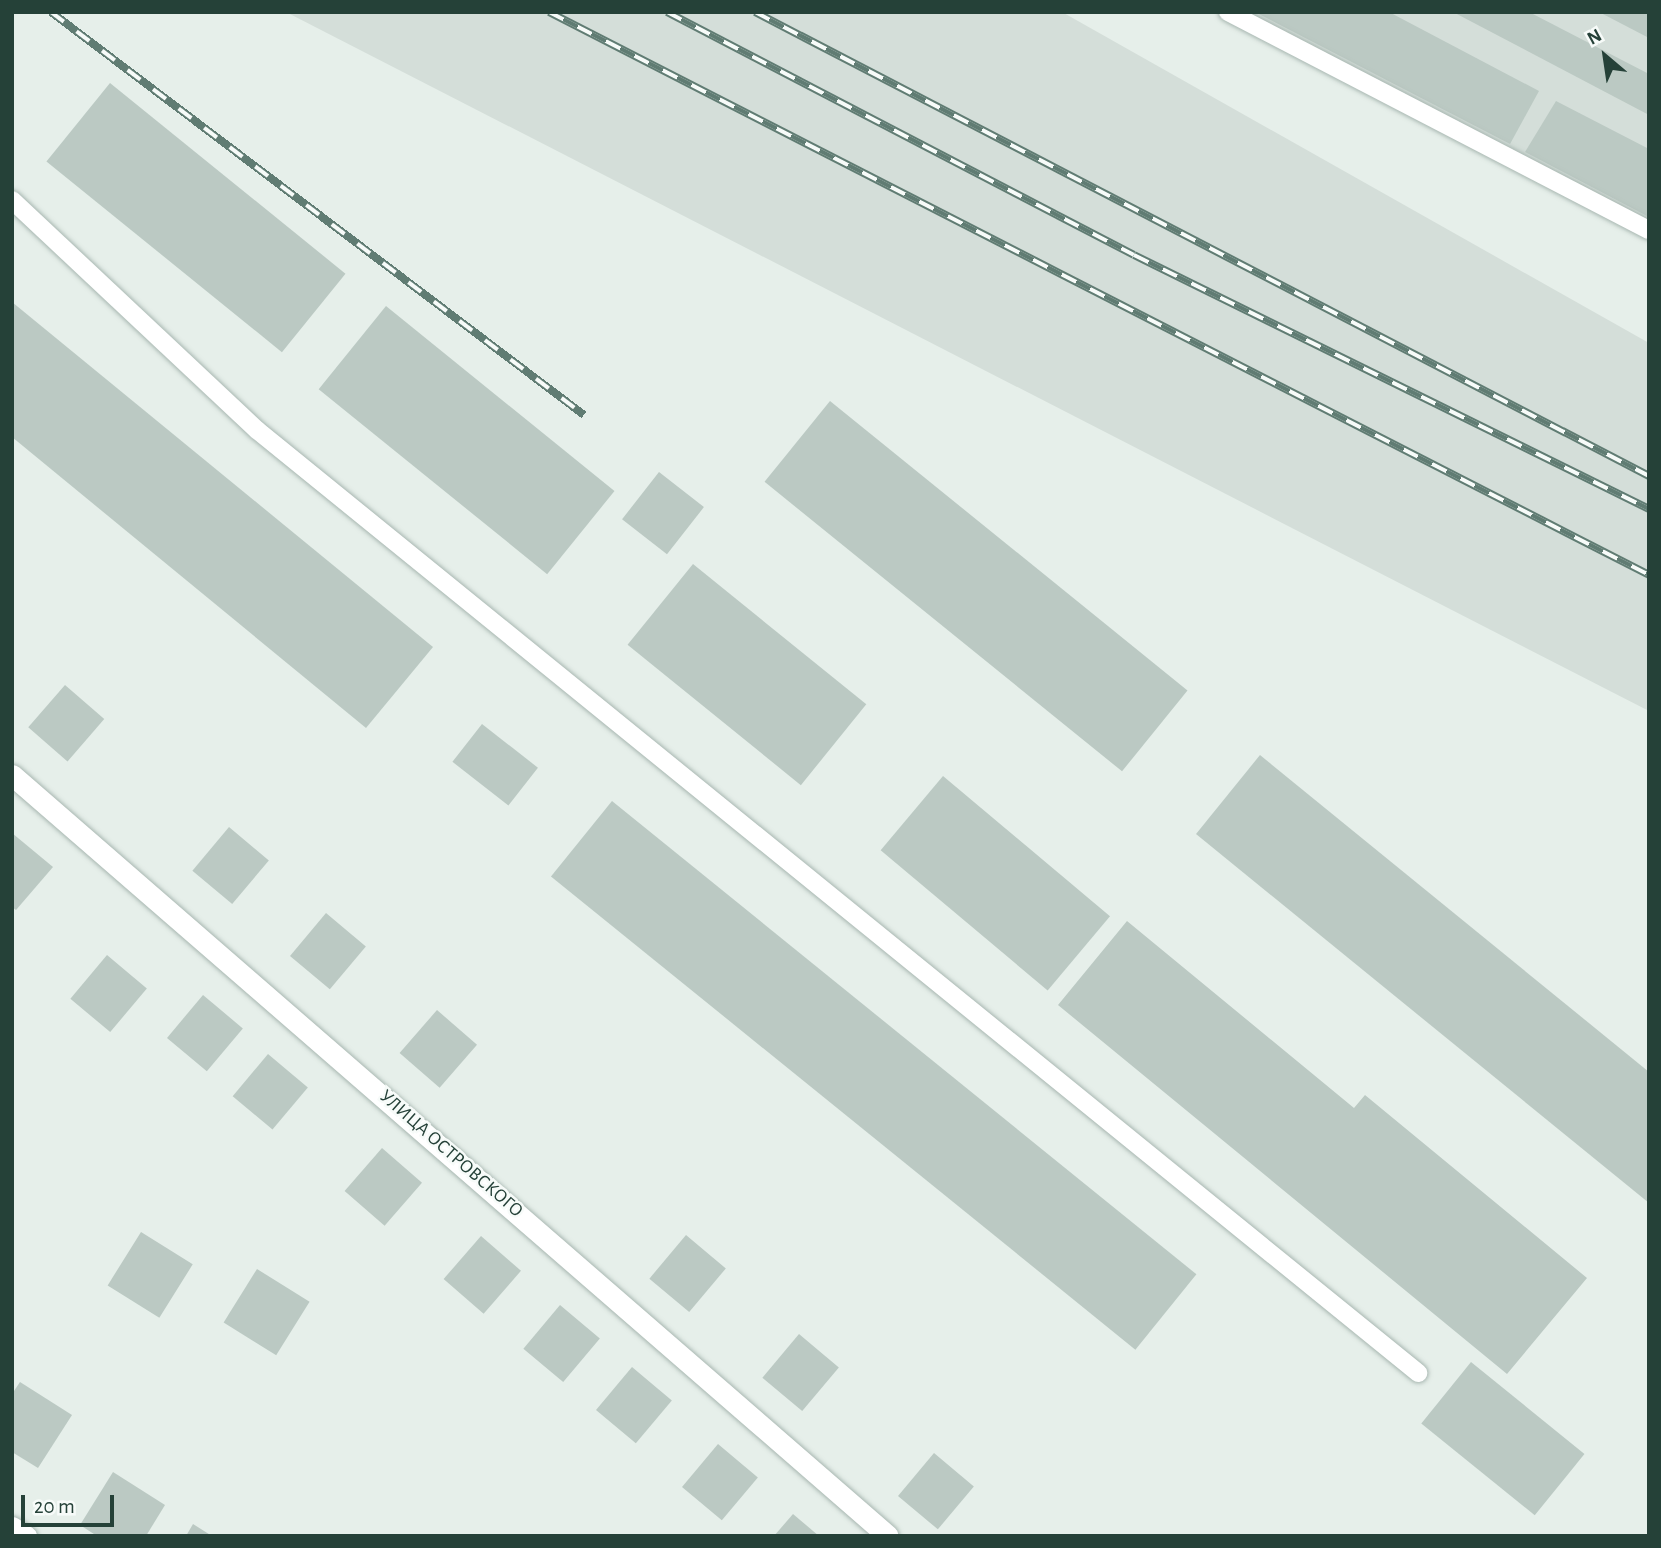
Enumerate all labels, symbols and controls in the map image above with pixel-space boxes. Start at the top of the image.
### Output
north arrow [1570,21,1640,91]
text: N [1584,26,1605,49]
street label: УЛИЦА ОСТРОВСКОГО [375,1085,527,1223]
scale bar [24,1482,117,1526]
text: 20 m [34,1496,75,1517]

